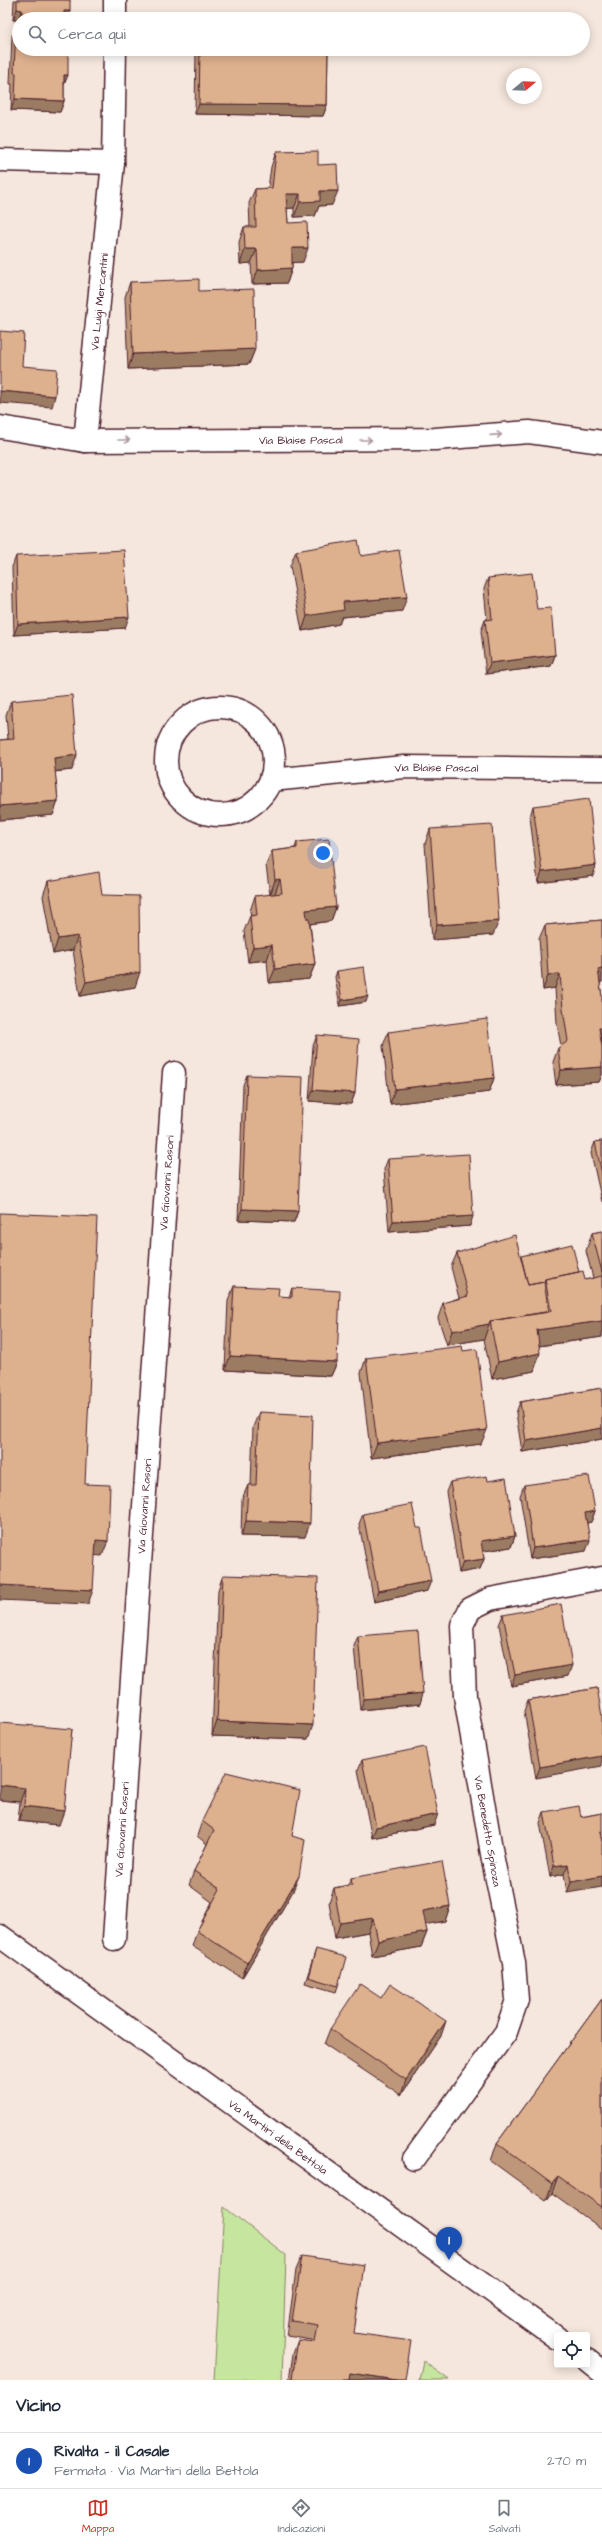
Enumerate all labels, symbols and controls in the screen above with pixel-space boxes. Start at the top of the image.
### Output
search box [12,12,590,56]
icon: search [26,23,48,45]
text: Cerca qui [58,24,126,45]
north arrow [506,68,542,104]
street label: Via Luigi Mercantini [87,252,112,351]
one-way arrow [489,431,502,438]
street label: Via Blaise Pascal [259,433,343,448]
one-way arrow [359,436,372,444]
one-way arrow [117,437,130,444]
street label: Via Blaise Pascal [394,760,479,776]
your location [313,843,333,863]
street label: Via Giovanni Rasori [156,1134,178,1231]
street label: Via Giovanni Rasori [134,1458,155,1554]
street label: Via Benedetto Spinoza [470,1774,505,1888]
street label: Via Giovanni Rasori [111,1781,133,1877]
street label: Via Martiri della Bettola [225,2096,331,2178]
pin: 1 [436,2227,462,2260]
map controls [554,2332,590,2368]
button: locate [554,2332,590,2368]
text: Vicino [16,2394,61,2418]
text: Rivalta - il Casale [54,2441,170,2462]
text: 1 [28,2452,30,2470]
text: 270 m [547,2452,586,2470]
text: Fermata · Via Martiri della Bettola [54,2462,258,2480]
tab: Mappa [82,2497,114,2536]
tab: Indicazioni [278,2497,325,2536]
tab: Salvati [488,2497,520,2536]

